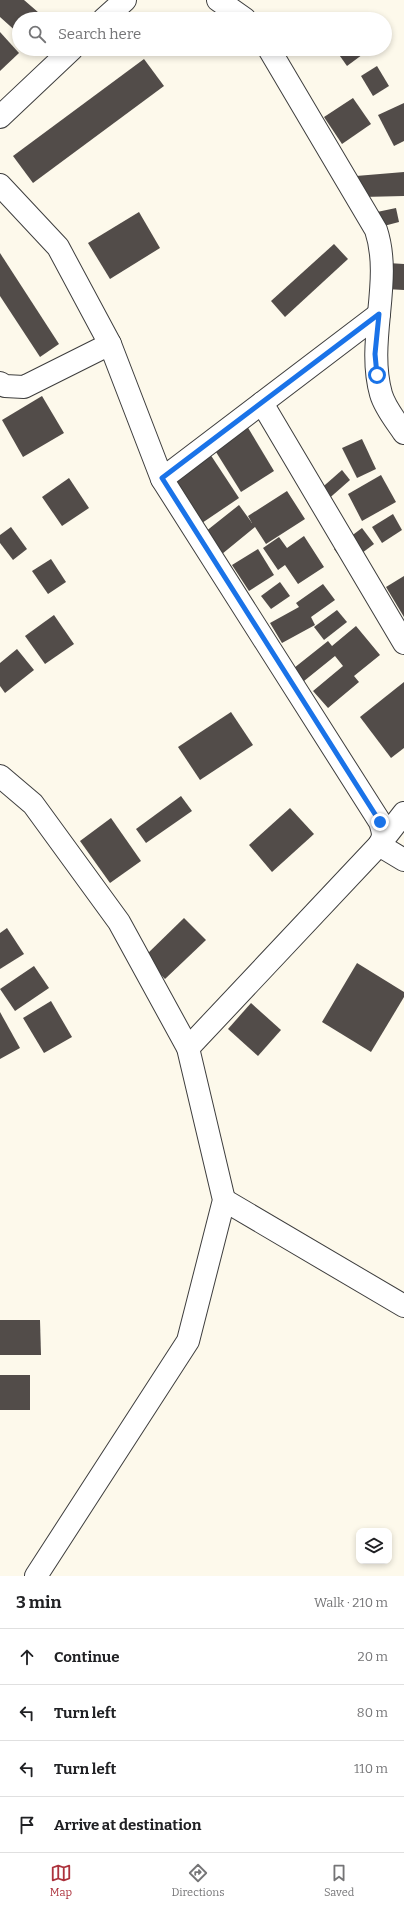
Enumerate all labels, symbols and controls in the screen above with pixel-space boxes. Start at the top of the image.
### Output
search box [12,12,392,56]
icon: search [26,23,48,45]
text: Search here [58,25,141,43]
route start [368,366,386,384]
route end [371,813,389,831]
map controls [356,1528,392,1564]
button: layers [356,1528,392,1564]
text: 3 min [16,1592,61,1613]
text: Walk · 210 m [314,1595,388,1610]
icon: ahead [16,1646,38,1668]
text: Continue [54,1648,120,1666]
text: 20 m [358,1649,388,1664]
icon: left [16,1702,38,1724]
text: Turn left [54,1704,116,1722]
text: 80 m [357,1705,388,1720]
icon: left [16,1758,38,1780]
text: Turn left [54,1760,116,1778]
text: 110 m [354,1761,388,1776]
icon: arrive [16,1814,38,1836]
text: Arrive at destination [54,1816,201,1834]
tab: Map [50,1862,72,1899]
tab: Directions [172,1862,224,1899]
tab: Saved [324,1862,354,1899]

